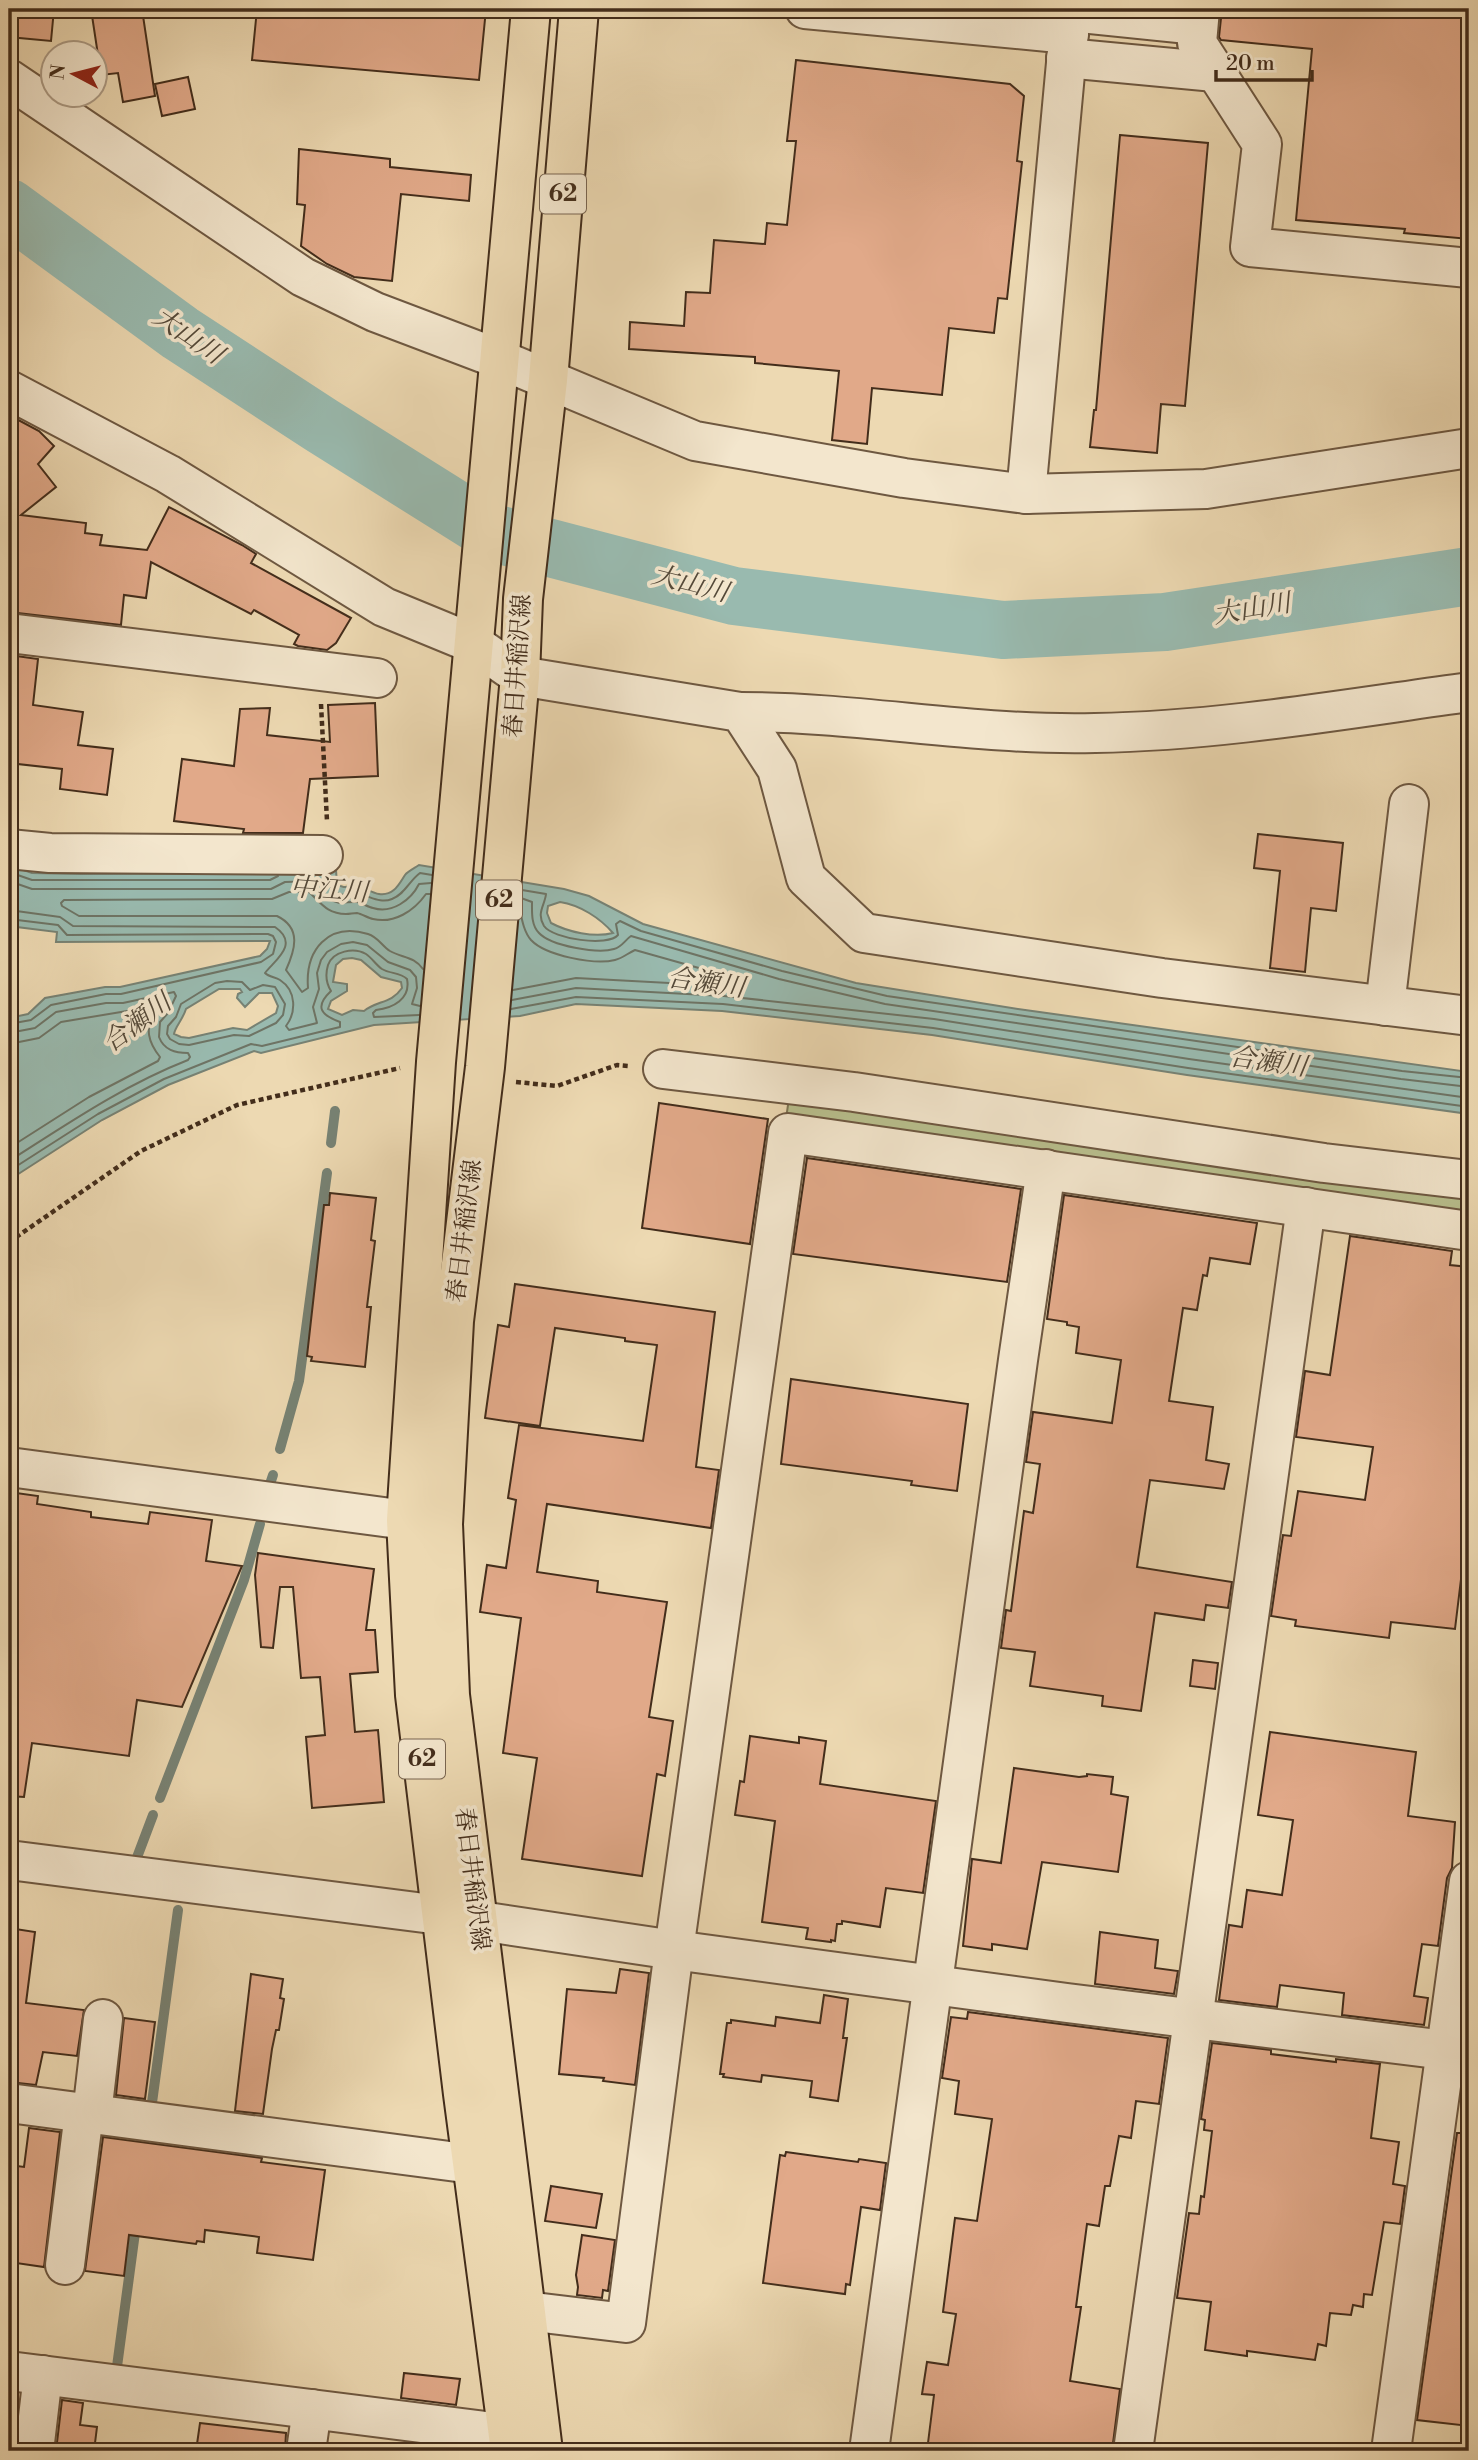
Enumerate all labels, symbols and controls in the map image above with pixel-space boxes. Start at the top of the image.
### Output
north arrow [38,38,108,108]
scale bar [1216,38,1312,82]
text: 20 m [1226,51,1275,77]
text: N [45,63,71,81]
road number: 62 [540,174,586,214]
water label: 大山川 [147,301,232,373]
water label: 大山川 [648,559,735,610]
water label: 大山川 [1211,587,1296,631]
street label: 春日井稲沢線 [498,593,538,739]
water label: 中江川 [289,871,372,909]
road number: 62 [476,880,522,920]
water label: 合瀬川 [665,962,750,1005]
water label: 合瀬川 [96,985,180,1059]
water label: 合瀬川 [1227,1041,1312,1084]
street label: 春日井稲沢線 [441,1158,489,1304]
road number: 62 [399,1740,445,1778]
street label: 春日井稲沢線 [448,1806,496,1952]

